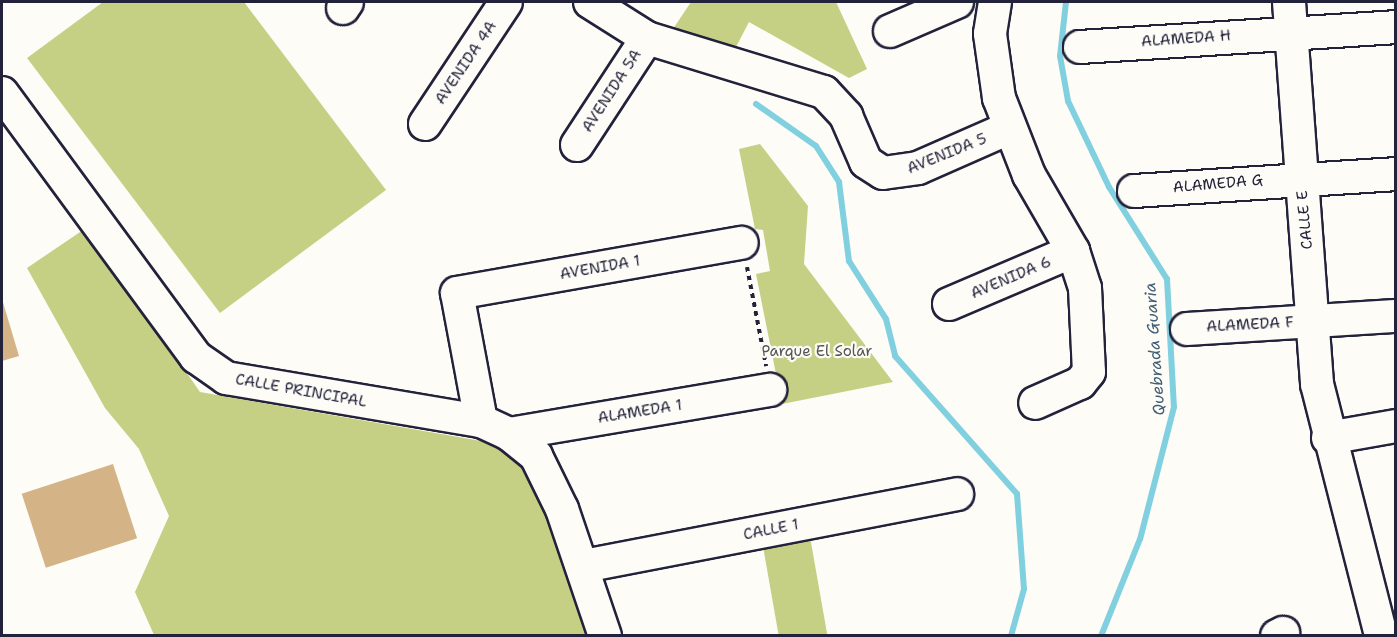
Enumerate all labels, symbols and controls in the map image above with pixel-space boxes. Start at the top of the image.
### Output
street label: AVENIDA 4A [432,18,500,108]
street label: ALAMEDA H [1140,27,1232,51]
street label: AVENIDA 5A [579,46,645,136]
street label: AVENIDA 5 [905,130,989,178]
street label: ALAMEDA G [1172,171,1264,197]
street label: CALLE E [1293,190,1317,250]
street label: AVENIDA 1 [558,252,642,284]
street label: AVENIDA 6 [968,253,1054,303]
water label: Quebrada Guaria [1141,282,1169,416]
street label: ALAMEDA F [1206,314,1294,336]
park label: Parque El Solar [762,343,872,361]
street label: CALLE PRINCIPAL [234,371,368,411]
street label: ALAMEDA 1 [596,396,684,428]
street label: CALLE 1 [742,516,800,544]

